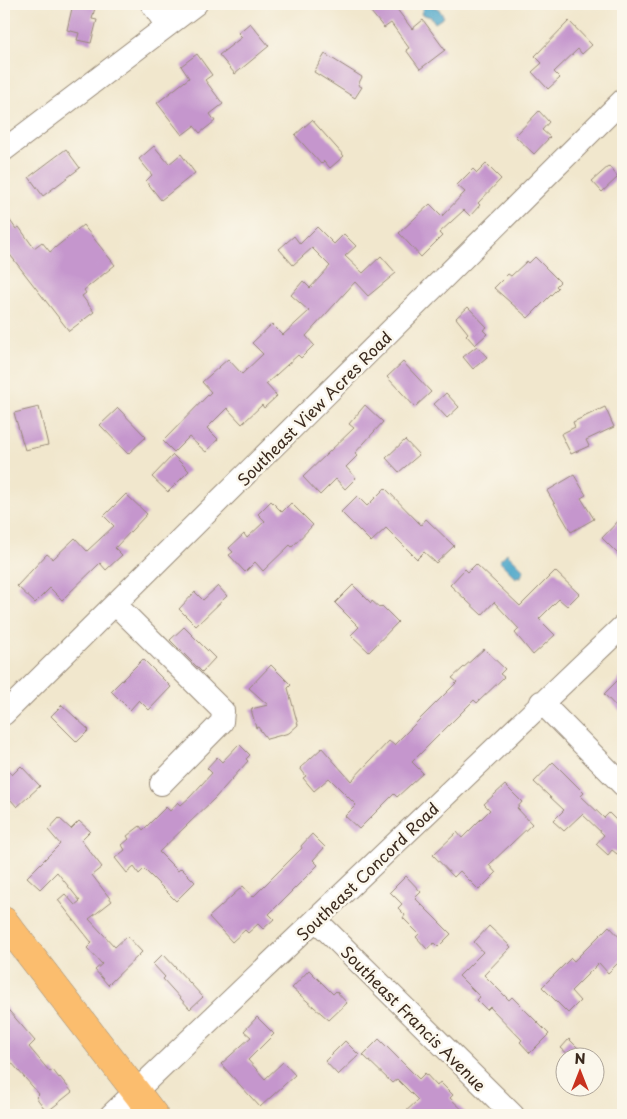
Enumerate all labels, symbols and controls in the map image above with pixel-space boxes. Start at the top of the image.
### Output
street label: Southeast View Acres Road [231,325,397,491]
street label: Southeast Concord Road [290,796,444,946]
street label: Southeast Francis Avenue [336,940,492,1096]
north arrow [554,1046,604,1096]
text: N [574,1048,586,1069]

